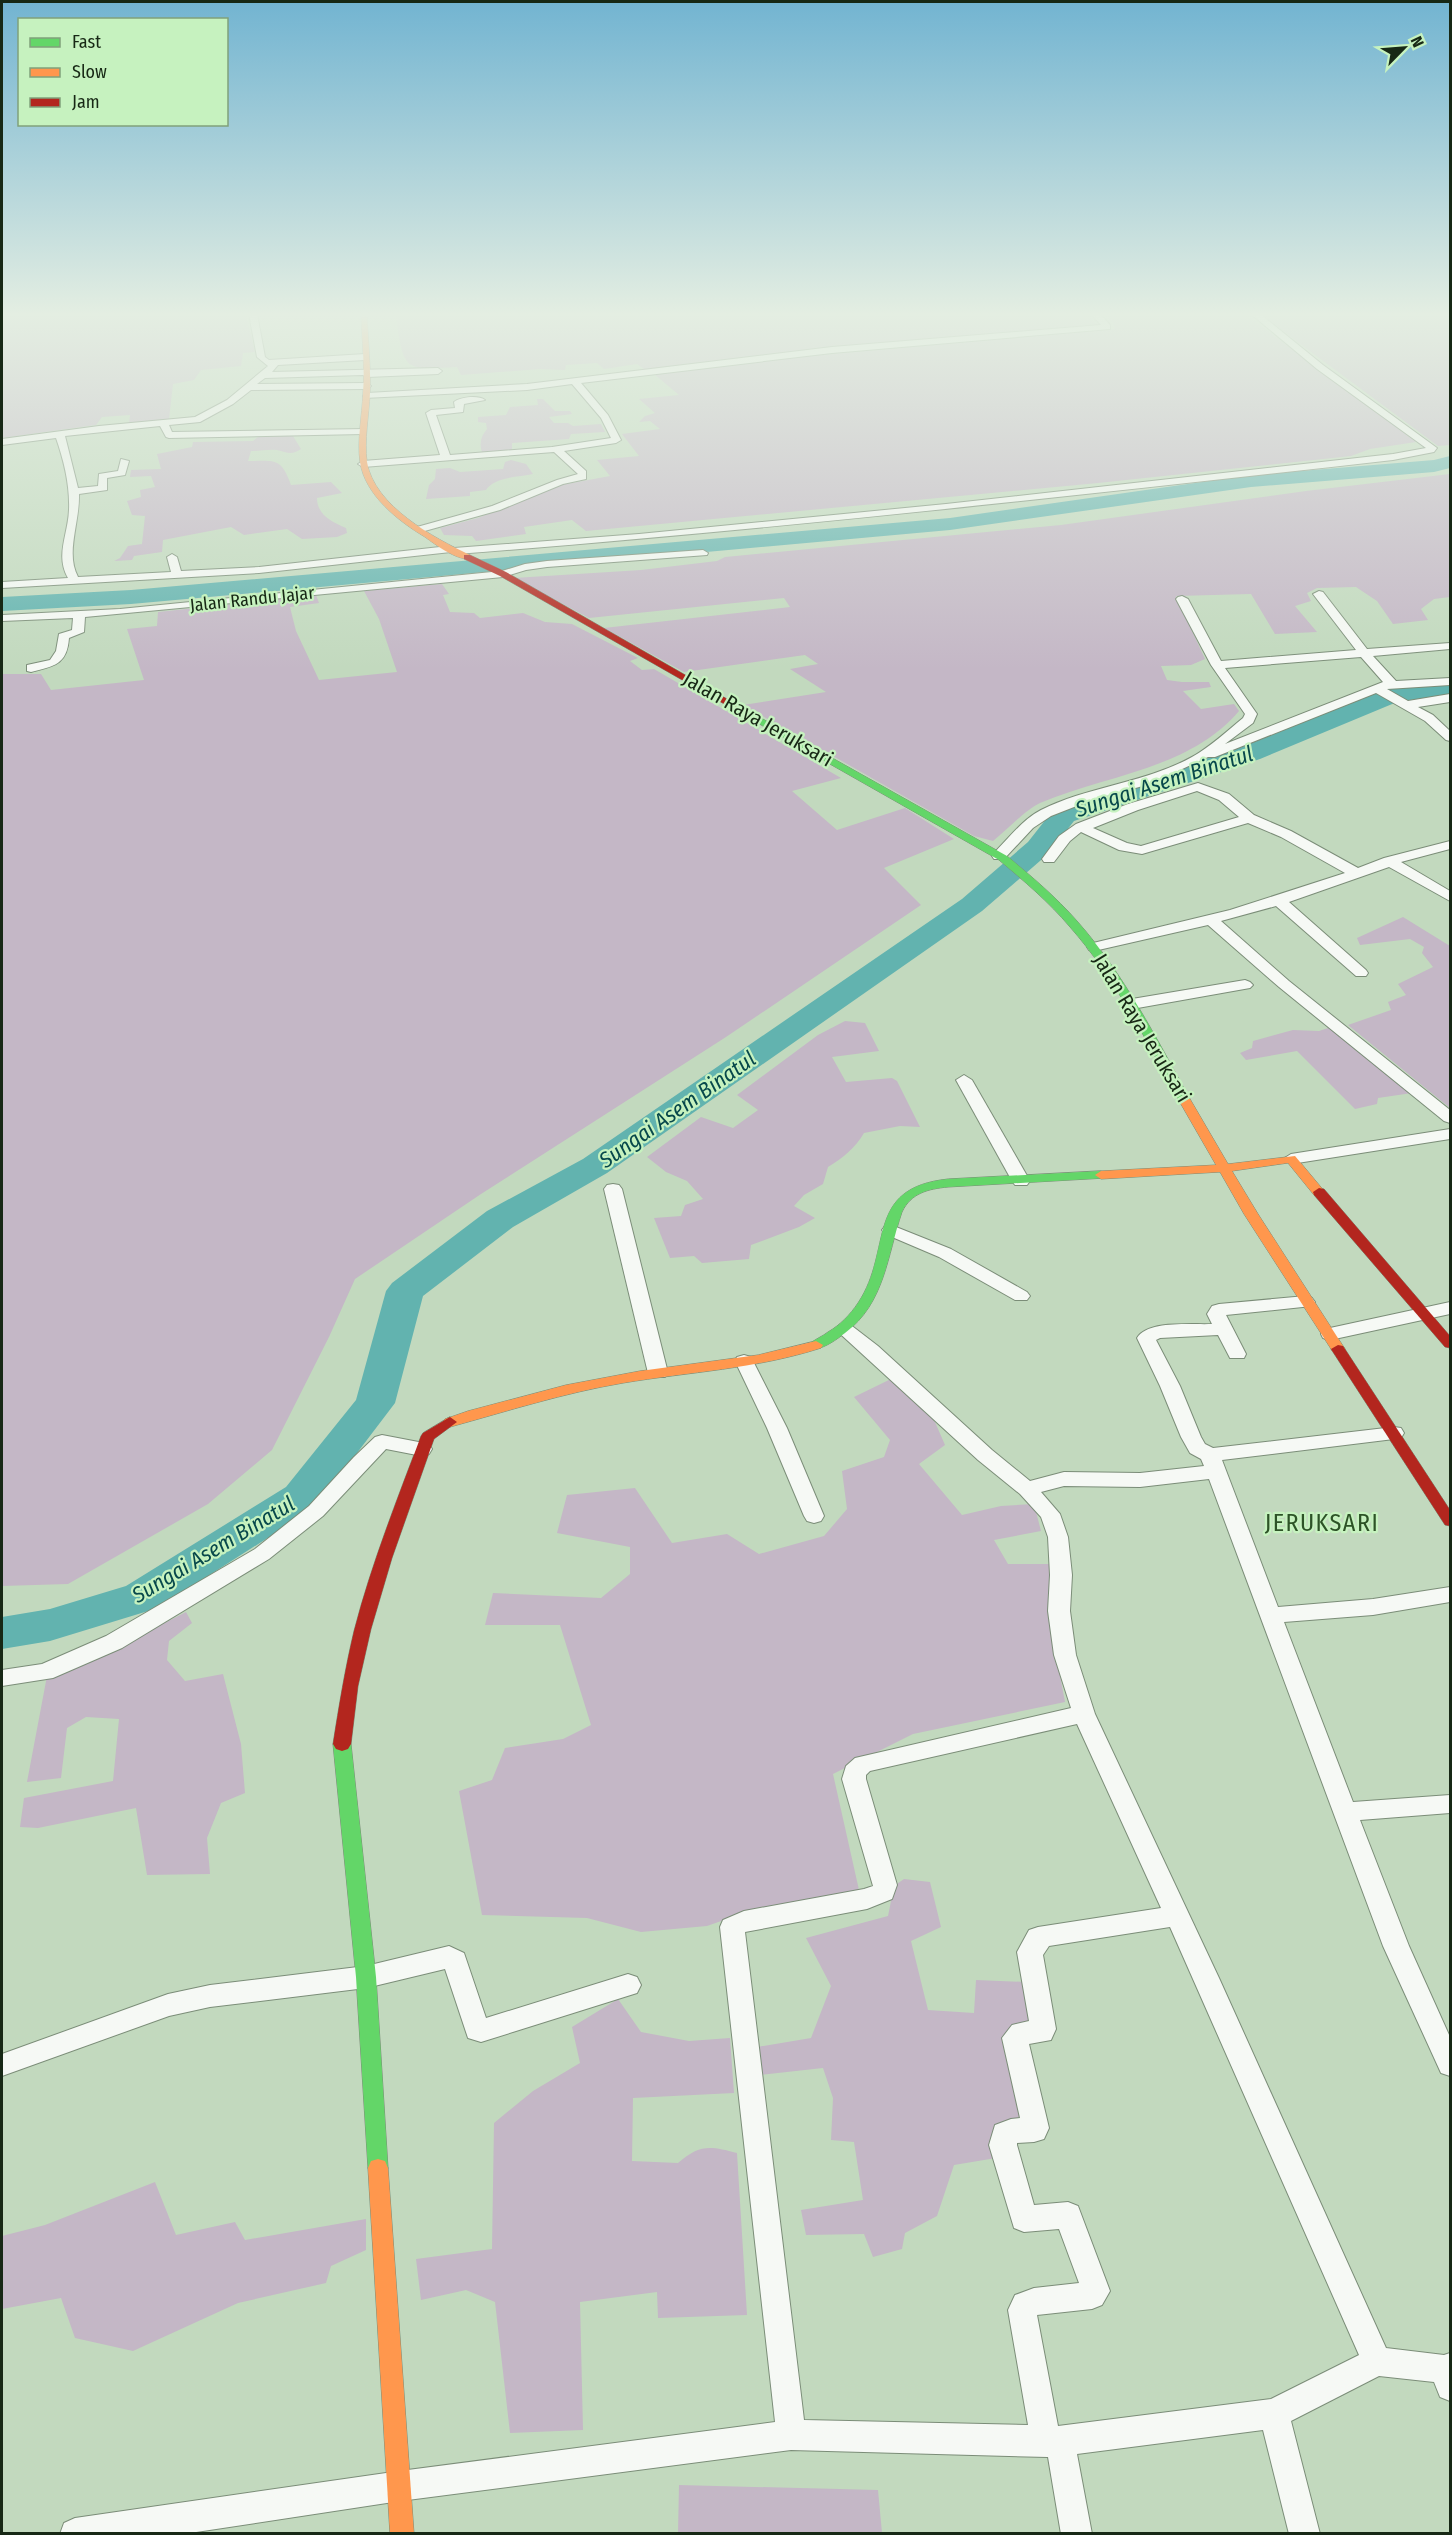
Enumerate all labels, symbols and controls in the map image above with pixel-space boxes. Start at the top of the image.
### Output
legend [18,18,228,126]
north arrow [1374,18,1434,78]
text: Fast [72,31,101,53]
text: N [1407,34,1428,50]
text: Slow [72,61,107,83]
text: Jam [72,91,100,113]
street label: Jalan Randu Jajar [189,581,316,616]
street label: Jalan Raya Jeruksari [678,666,838,772]
water label: Sungai Asem Binatul [1071,740,1257,823]
street label: Jalan Raya Jeruksari [1087,949,1197,1107]
water label: Sungai Asem Binatul [593,1045,761,1174]
water label: Sungai Asem Binatul [126,1490,300,1609]
district label: JERUKSARI [1265,1509,1379,1537]

